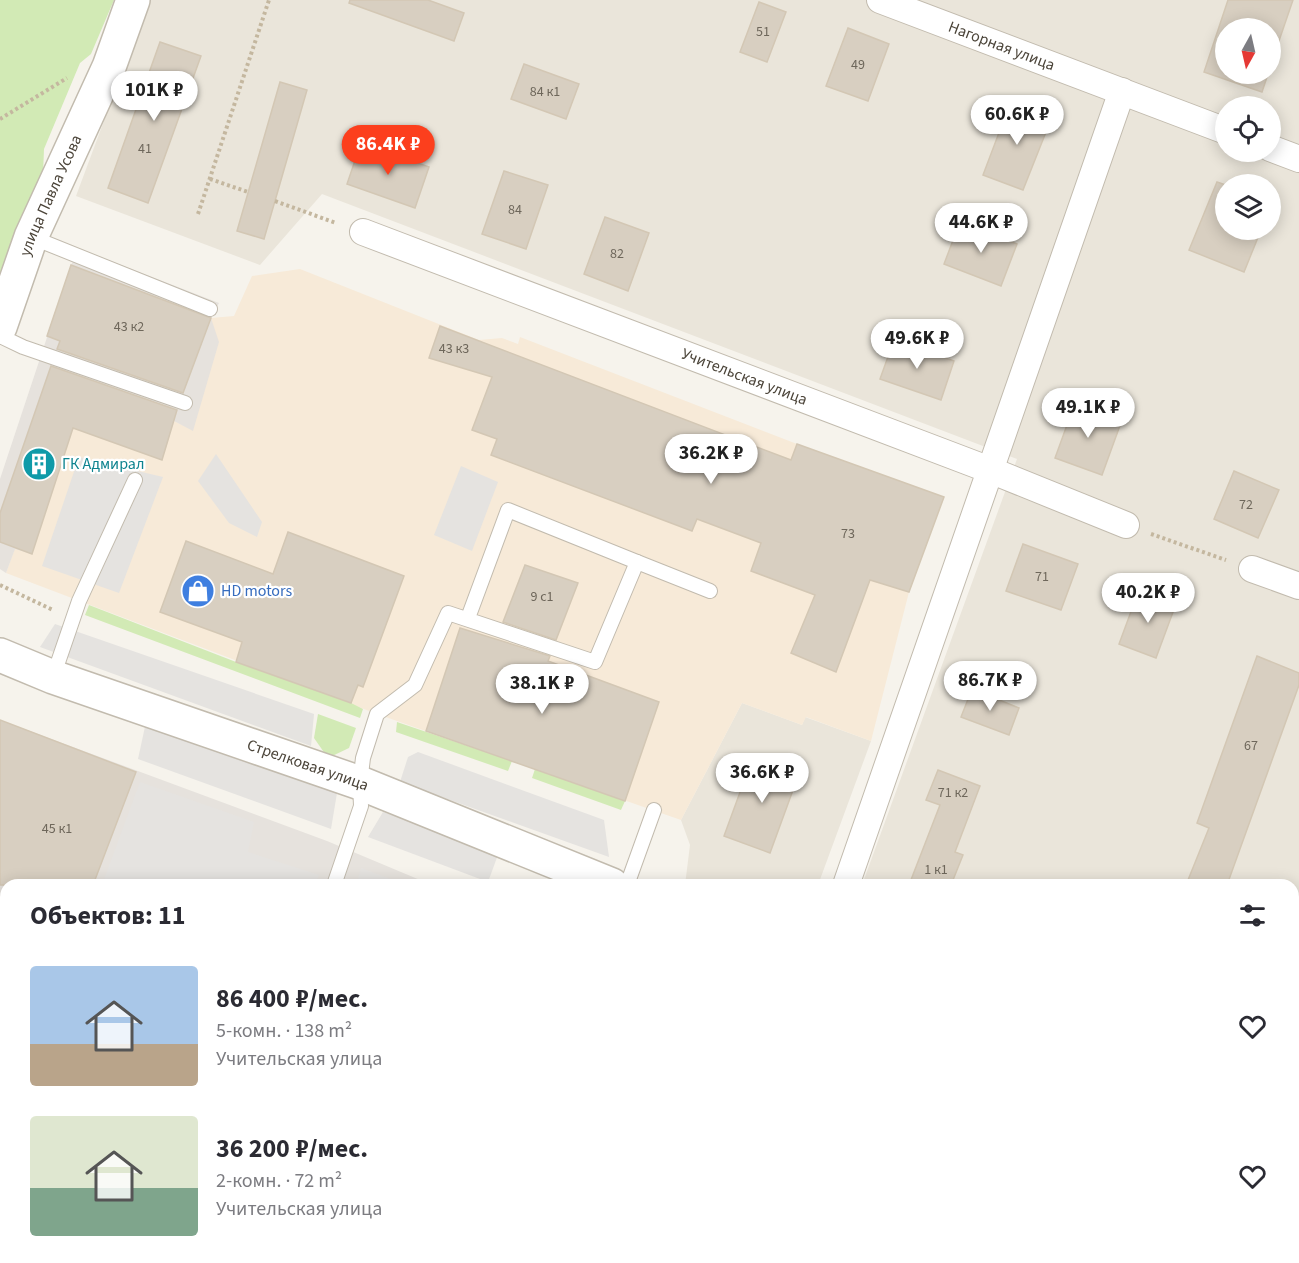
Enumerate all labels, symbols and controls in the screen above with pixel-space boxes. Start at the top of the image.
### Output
street label: Нагорная улица [945,16,1058,76]
north arrow [1215,18,1281,84]
map controls [1215,18,1281,240]
house number: 51 [756,22,770,42]
house number: 49 [851,55,865,75]
pin: 101K ₽ [105,71,203,122]
text: 101K ₽ [125,76,183,104]
house number: 84 к1 [530,82,560,102]
pin: 60.6K ₽ [962,95,1072,146]
button: locate [1215,96,1281,162]
text: 60.6K ₽ [985,100,1049,128]
pin: 86.4K ₽ [333,125,443,176]
text: 86.4K ₽ [356,130,420,158]
street label: улица Павла Усова [14,131,87,259]
house number: 41 [138,139,152,159]
button: layers [1215,174,1281,240]
house number: 84 [508,200,522,220]
pin: 44.6K ₽ [926,203,1036,254]
text: 44.6K ₽ [949,208,1013,236]
house number: 82 [610,244,624,264]
house number: 43 к2 [114,317,144,337]
pin: 49.6K ₽ [862,319,972,370]
text: 49.6K ₽ [885,324,949,352]
house number: 43 к3 [439,339,469,359]
street label: Учительская улица [678,343,811,411]
pin: 49.1K ₽ [1033,388,1143,439]
text: 49.1K ₽ [1056,393,1120,421]
pin: 36.2K ₽ [656,434,766,485]
text: 36.2K ₽ [679,439,743,467]
building icon: ГК Адмирал [21,446,57,482]
place label: ГК Адмирал [62,453,144,475]
house number: 72 [1239,495,1253,515]
house number: 73 [841,524,855,544]
house number: 71 [1035,567,1049,587]
shop icon: HD motors [180,573,216,609]
pin: 40.2K ₽ [1093,573,1203,624]
text: 40.2K ₽ [1116,578,1180,606]
place label: HD motors [221,580,292,602]
house number: 9 с1 [530,587,554,607]
pin: 86.7K ₽ [935,661,1045,712]
pin: 38.1K ₽ [487,664,597,715]
text: 86.7K ₽ [958,666,1022,694]
text: 38.1K ₽ [510,669,574,697]
street label: Стрелковая улица [244,734,372,796]
house number: 67 [1244,736,1258,756]
pin: 36.6K ₽ [707,753,817,804]
text: 36.6K ₽ [730,758,794,786]
house number: 71 к2 [938,783,968,803]
house number: 45 к1 [42,819,72,839]
house number: 1 к1 [924,860,948,880]
text: Объектов: 11 [30,897,186,934]
icon: filters [1236,899,1269,932]
text: 86 400 ₽/мес. [216,980,368,1017]
icon: home [78,990,150,1062]
icon: heart [1236,1010,1269,1043]
text: 5-комн. · 138 m² [216,1017,352,1045]
text: Учительская улица [216,1045,382,1073]
text: 36 200 ₽/мес. [216,1130,368,1167]
icon: home [78,1140,150,1212]
icon: heart [1236,1160,1269,1193]
text: 2-комн. · 72 m² [216,1167,342,1195]
text: Учительская улица [216,1195,382,1223]

